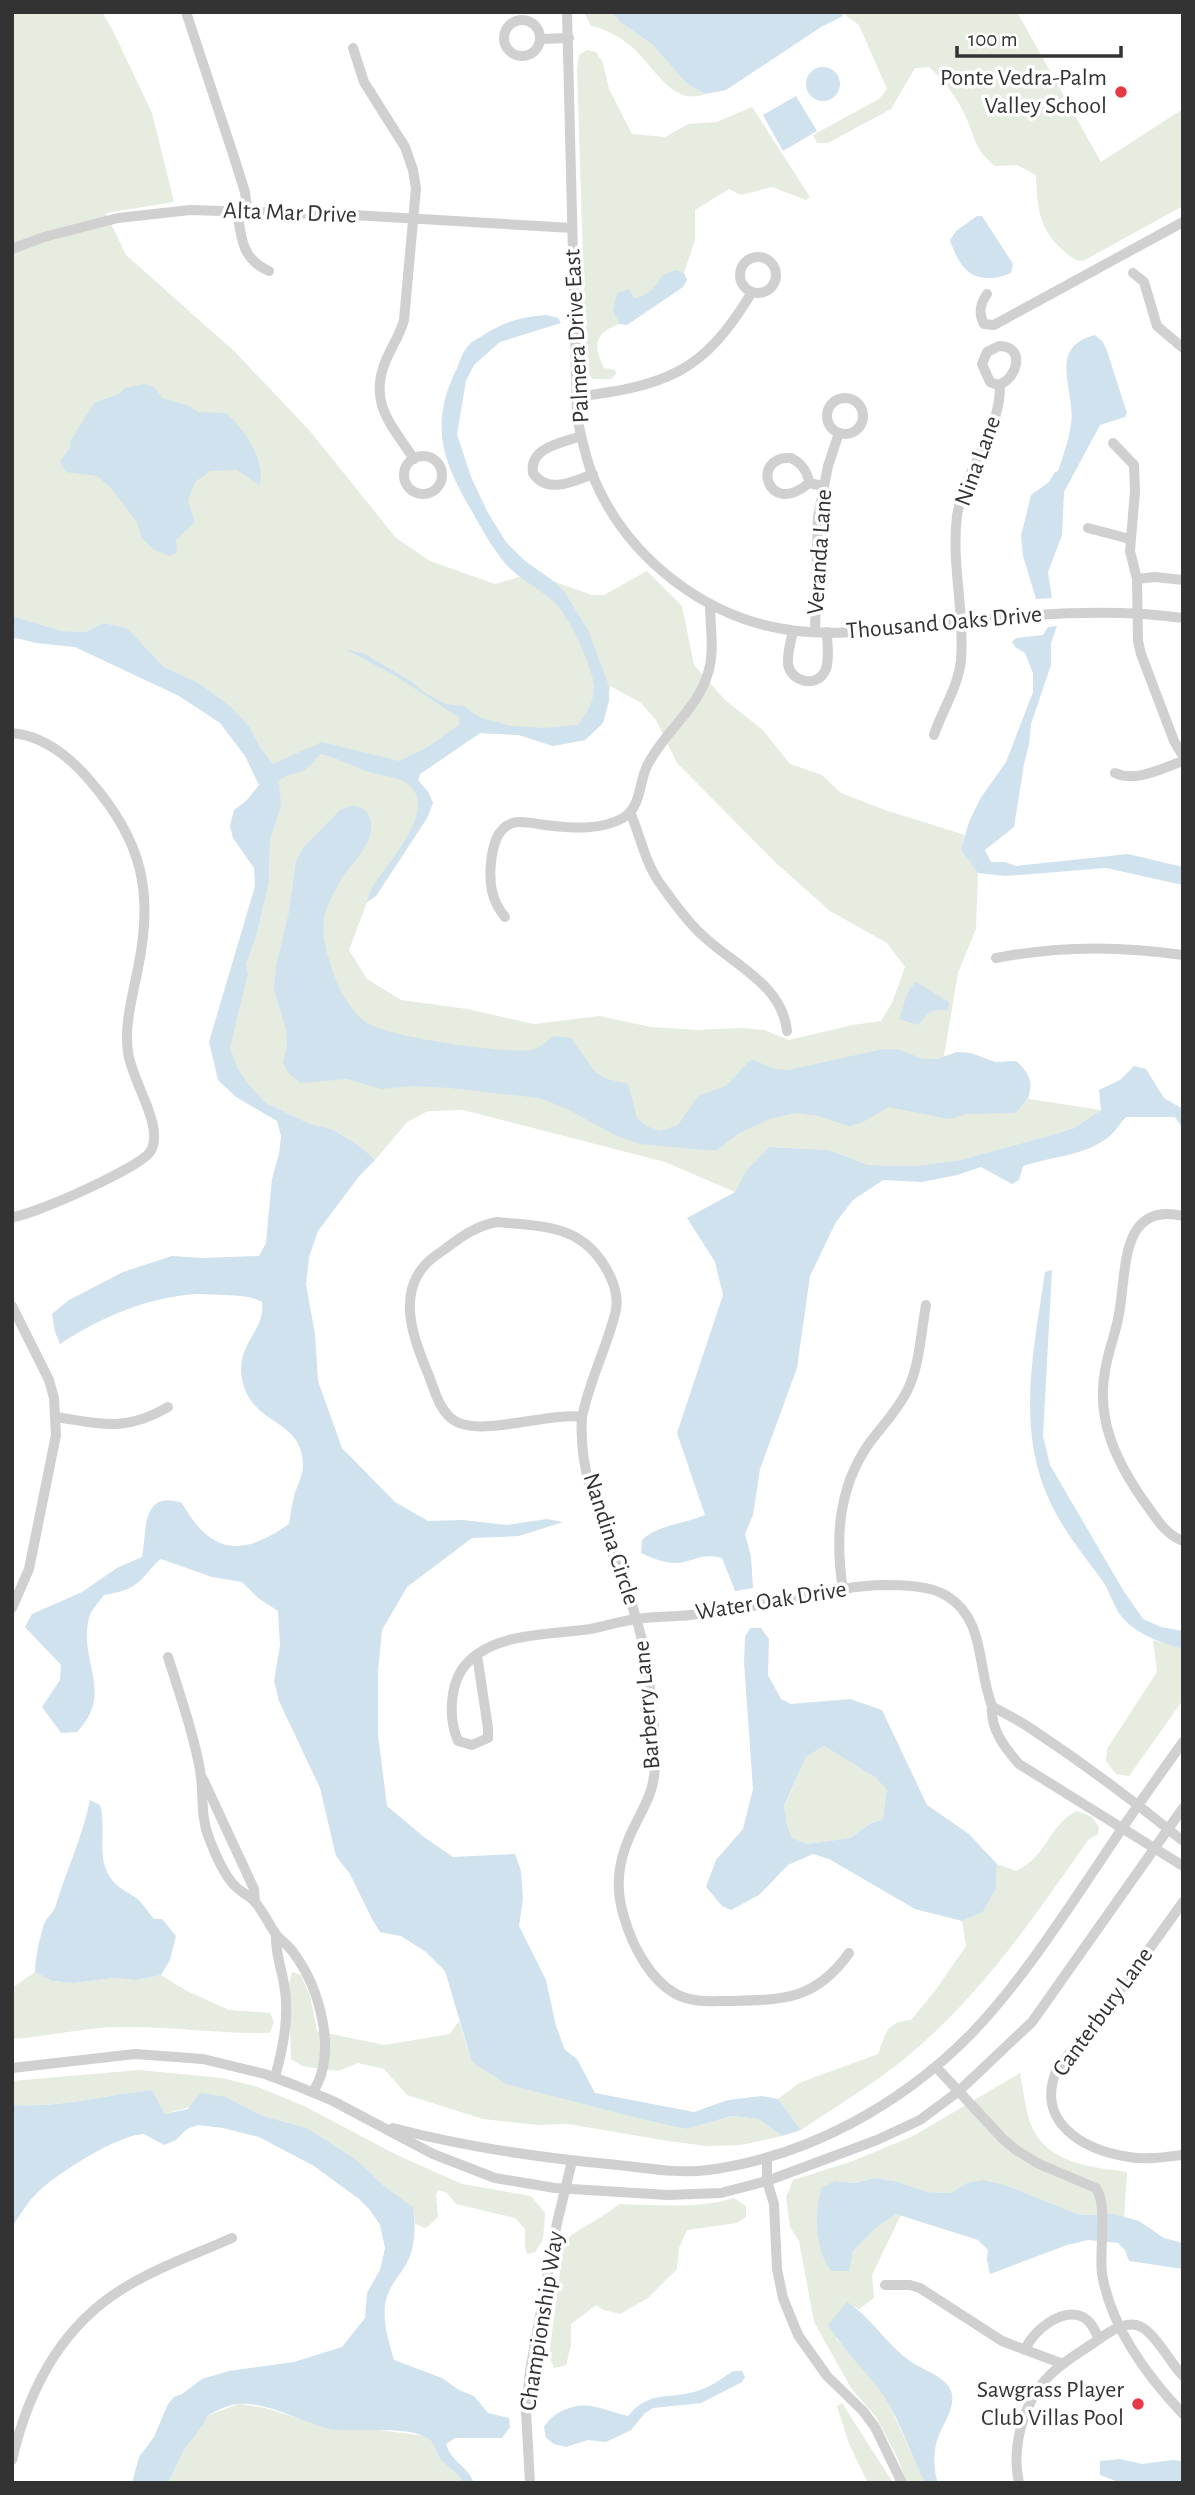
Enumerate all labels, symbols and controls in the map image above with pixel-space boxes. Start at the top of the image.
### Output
scale bar [957,14,1122,58]
text: 100 m [968,29,1018,50]
place label: Ponte Vedra-Palm Valley School [940,66,1107,118]
marker: Ponte Vedra-Palm Valley School [1113,84,1129,100]
street label: Alta Mar Drive [223,199,357,227]
street label: Palmera Drive East [560,248,594,424]
street label: Nina Lane [951,413,1005,509]
street label: Veranda Lane [804,488,836,616]
street label: Thousand Oaks Drive [845,602,1043,644]
street label: Nandina Circle [578,1470,644,1608]
street label: Water Oak Drive [694,1577,848,1625]
street label: Barberry Lane [629,1640,665,1770]
street label: Canterbury Lane [1048,1943,1158,2081]
street label: Championship Way [516,2230,568,2412]
place label: Sawgrass Player Club Villas Pool [977,2378,1124,2430]
marker: Sawgrass Player Club Villas Pool [1130,2396,1146,2412]

